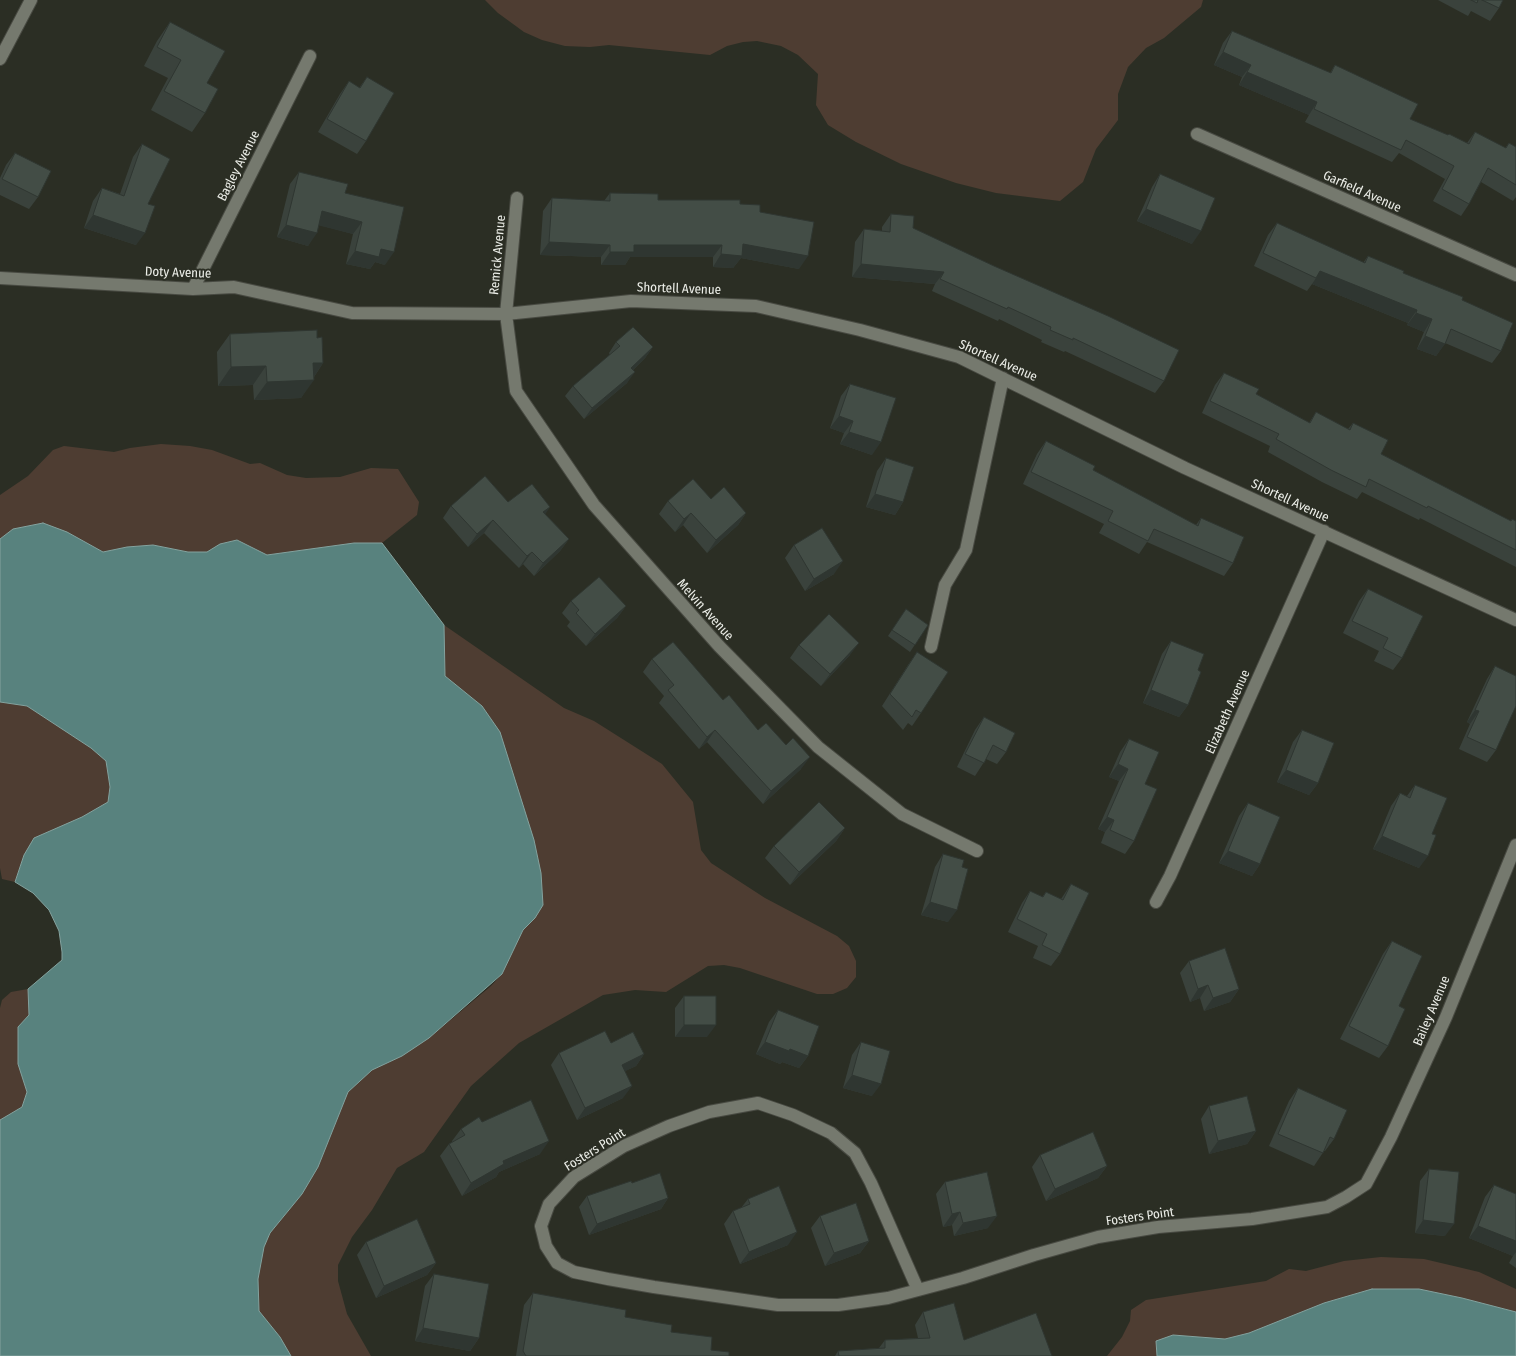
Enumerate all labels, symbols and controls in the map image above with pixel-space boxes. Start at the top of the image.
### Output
street label: Bagley Avenue [215,128,263,204]
street label: Garfield Avenue [1320,168,1404,216]
street label: Remick Avenue [487,214,509,296]
street label: Doty Avenue [144,264,212,282]
street label: Shortell Avenue [637,280,721,298]
street label: Shortell Avenue [956,337,1040,385]
street label: Shortell Avenue [1249,476,1331,526]
street label: Melvin Avenue [673,576,737,644]
street label: Elizabeth Avenue [1202,667,1254,757]
street label: Bailey Avenue [1410,974,1454,1048]
street label: Fosters Point [562,1125,628,1175]
street label: Fosters Point [1105,1204,1175,1230]

